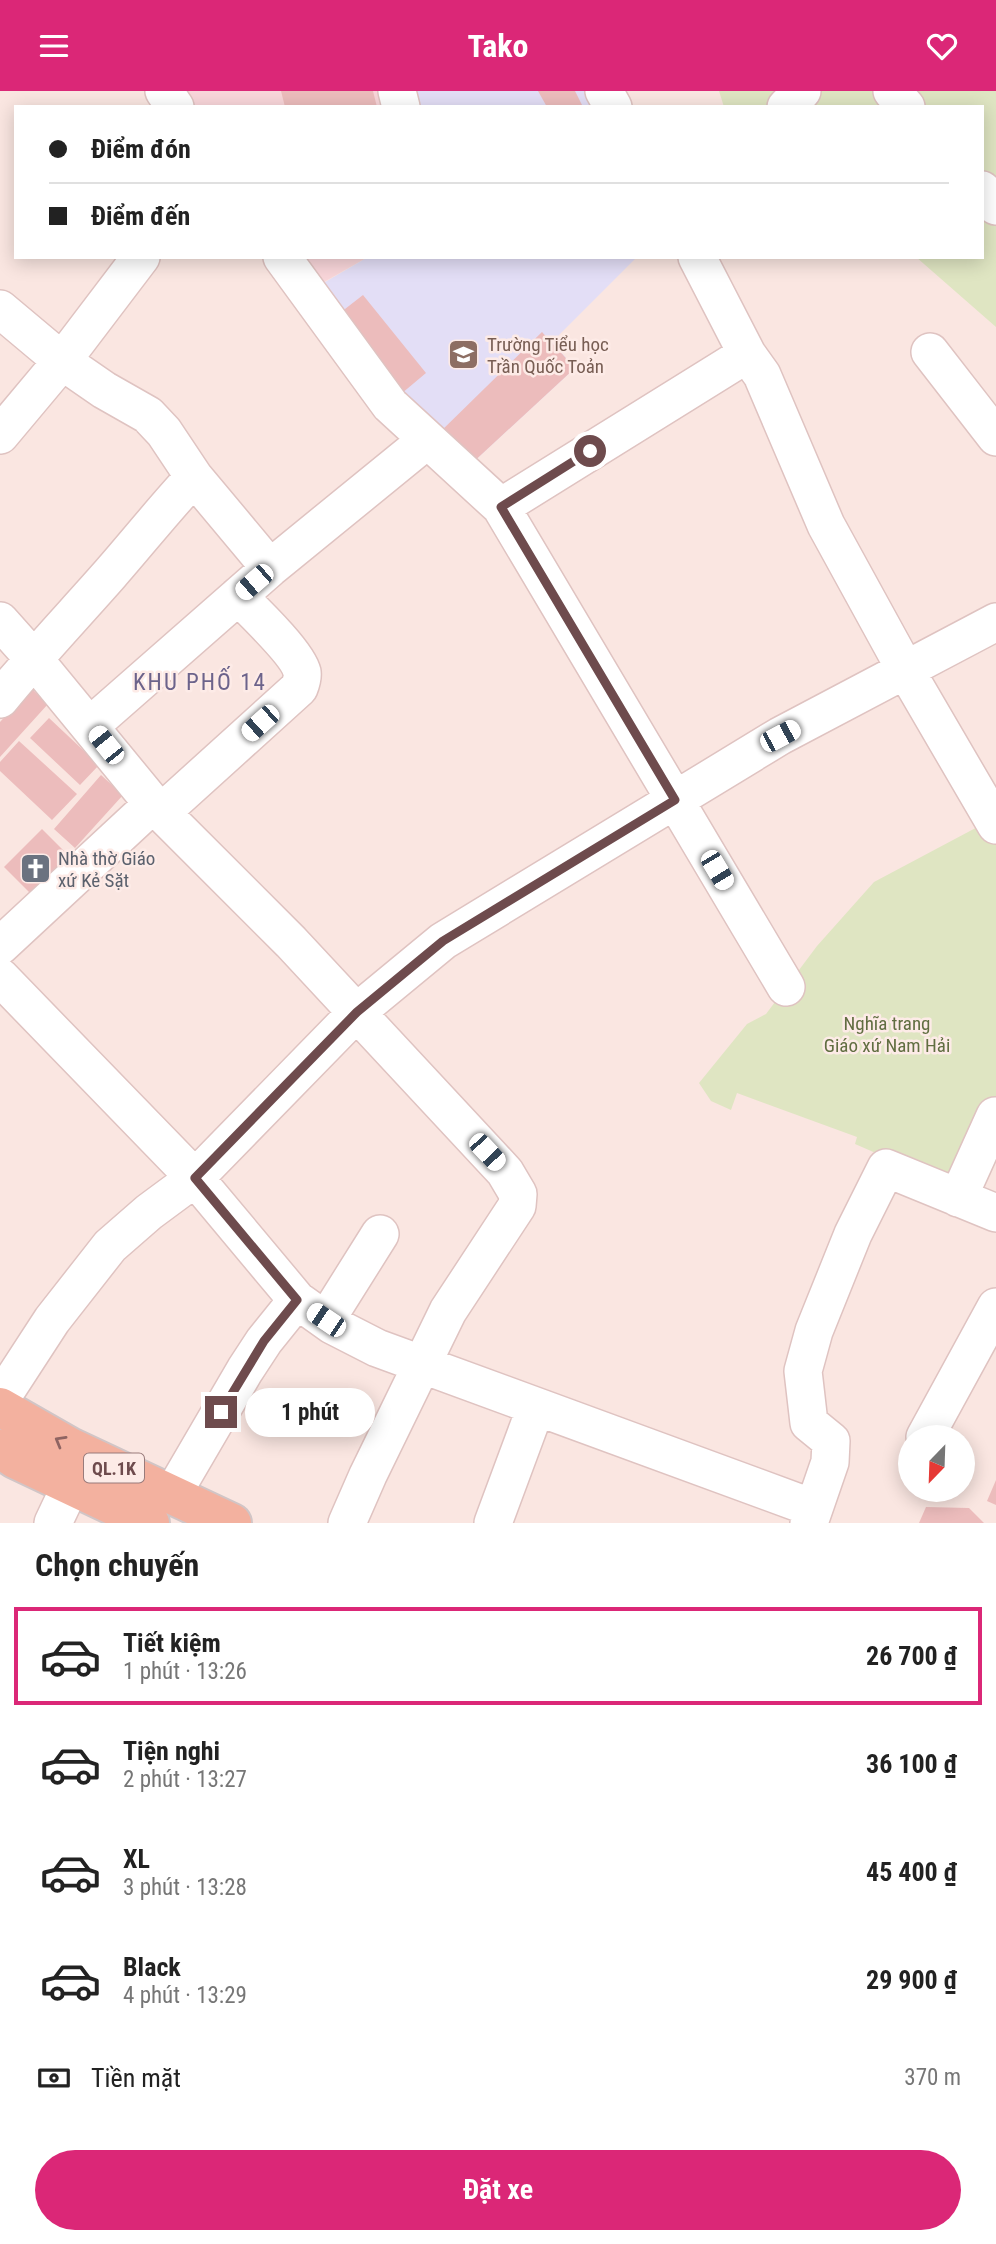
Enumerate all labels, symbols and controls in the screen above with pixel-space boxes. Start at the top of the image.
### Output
icon: menu [35,27,73,65]
text: Tako [467,27,529,65]
icon: heart [923,27,961,65]
text: Điểm đón [91,134,191,164]
text: Điểm đến [91,201,190,231]
place label: Trường Tiểu học Trần Quốc Toản [487,333,609,378]
school or university icon: Trường Tiểu học Trần Quốc Toản [447,338,481,372]
route start [574,435,606,467]
car [232,560,277,604]
district label: KHU PHỐ 14 [133,666,267,696]
car [238,701,283,745]
car [757,717,804,755]
car [85,722,128,768]
place label: Nhà thờ Giáo xứ Kẻ Sặt [58,847,155,892]
car [698,847,737,893]
church icon: Nhà thờ Giáo xứ Kẻ Sặt [18,852,52,886]
park label: Nghĩa trang Giáo xứ Nam Hải [824,1012,950,1057]
car [465,1129,510,1175]
car [303,1300,350,1340]
callout: 1 phút [246,1387,375,1437]
route end [205,1396,237,1428]
text: 1 phút [281,1399,339,1426]
north arrow [898,1425,975,1501]
map controls [898,1425,975,1502]
one-way arrow [54,1436,67,1449]
road number: QL.1K [84,1453,144,1483]
text: Chọn chuyến [35,1546,199,1584]
icon: car [39,1625,102,1688]
text: Tiết kiệm [123,1628,221,1658]
text: 26 700 ₫ [866,1641,957,1671]
text: 1 phút · 13:26 [123,1658,247,1685]
icon: car [39,1733,102,1796]
text: Tiện nghi [123,1736,220,1766]
text: 36 100 ₫ [866,1749,957,1779]
text: 2 phút · 13:27 [123,1766,247,1793]
icon: car [39,1841,102,1904]
text: XL [123,1844,150,1874]
text: 45 400 ₫ [866,1857,957,1887]
text: 3 phút · 13:28 [123,1874,247,1901]
icon: car [39,1949,102,2012]
text: Black [123,1952,181,1982]
text: 29 900 ₫ [866,1965,957,1995]
text: 4 phút · 13:29 [123,1982,247,2009]
icon: cash [35,2059,73,2097]
text: Tiền mặt [91,2063,181,2093]
text: 370 m [904,2064,961,2091]
button: Đặt xe [35,2150,961,2230]

